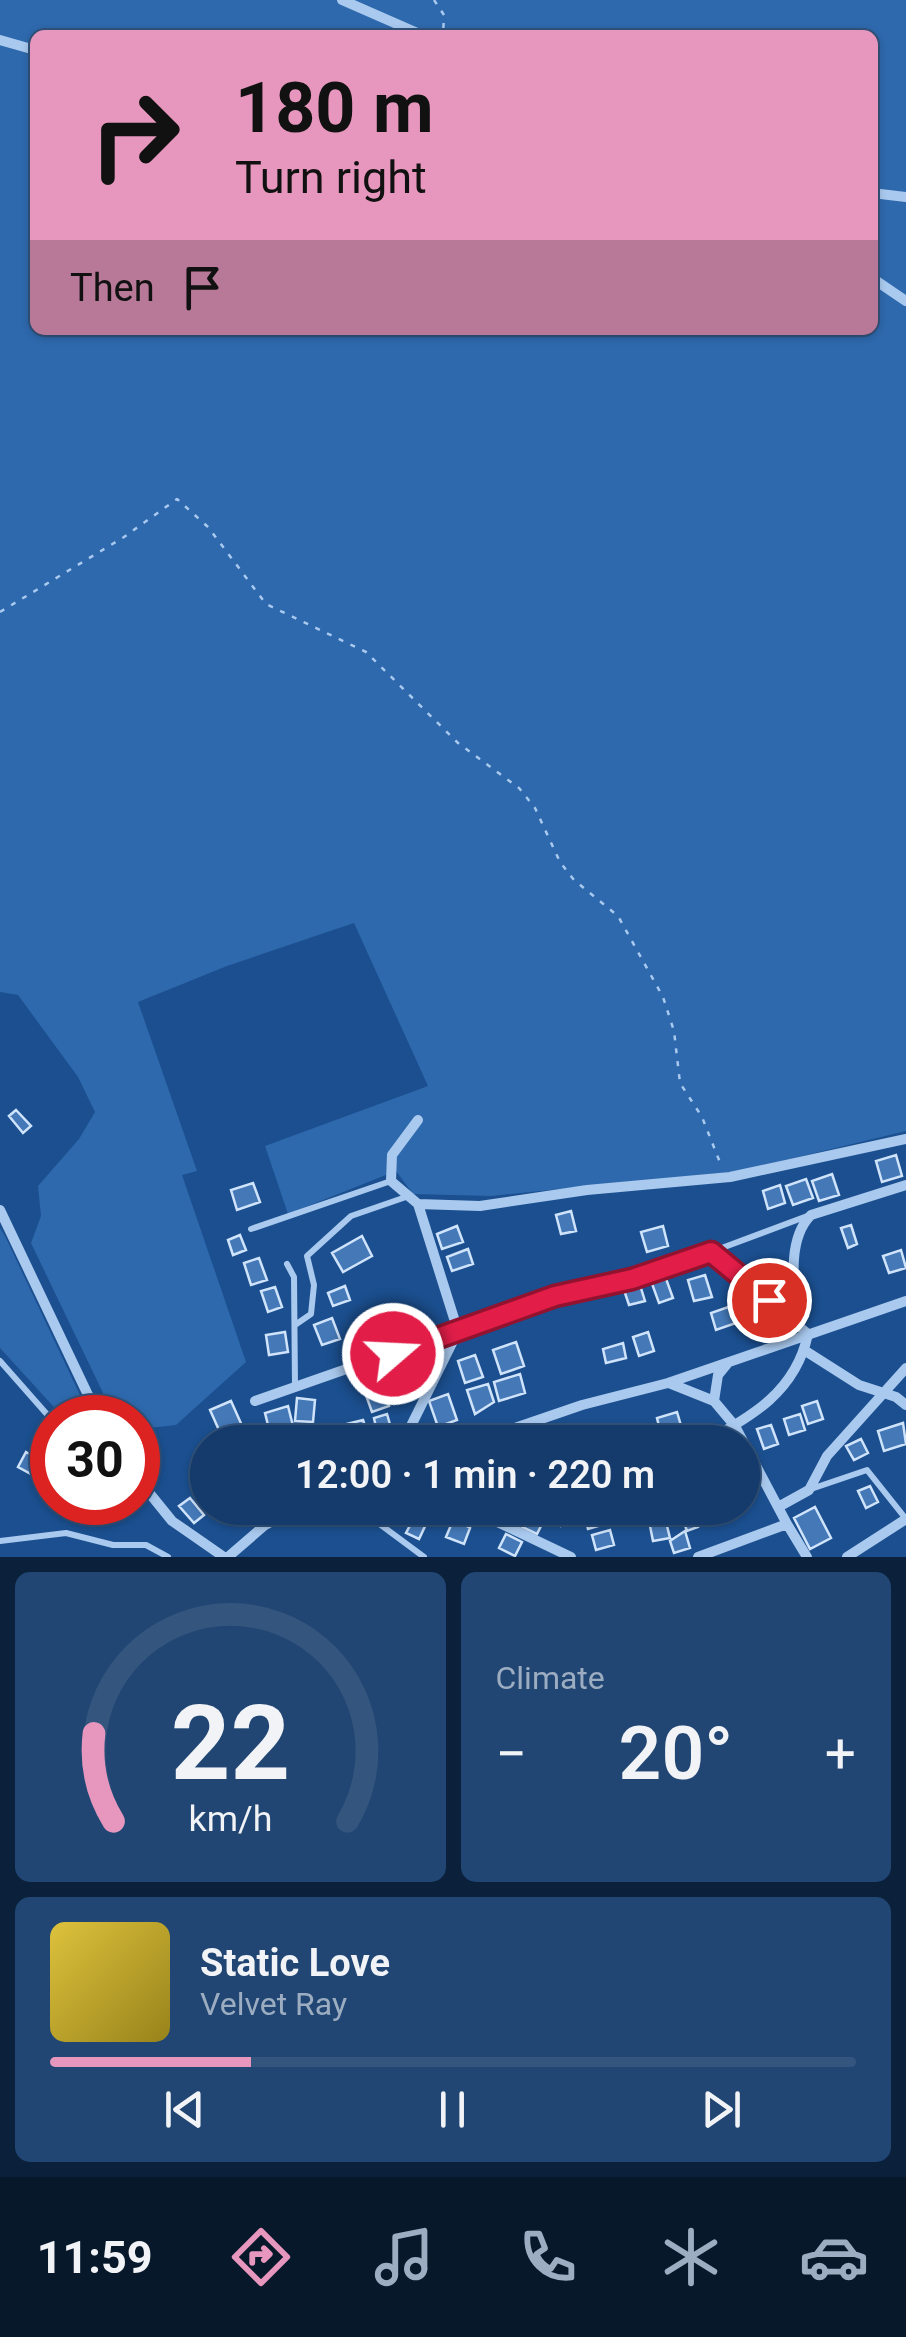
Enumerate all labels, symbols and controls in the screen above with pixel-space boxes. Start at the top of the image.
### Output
text: 180 m [235,67,434,149]
icon: right [70,70,200,200]
text: Turn right [235,151,427,204]
icon: arrive [175,260,230,315]
text: Then [70,266,155,310]
pin [727,1258,812,1343]
icon: arrive [742,1273,797,1328]
position arrow [341,1302,445,1406]
speed limit sign: 30 [30,1395,160,1525]
text: 12:00 · 1 min · 220 m [295,1453,655,1497]
text: Climate [496,1659,605,1697]
text: 22 [171,1683,290,1804]
text: 20° [619,1709,733,1797]
text: − [496,1722,527,1786]
text: + [825,1722,856,1786]
text: km/h [188,1798,272,1840]
text: Static Love [200,1941,390,1985]
text: Velvet Ray [200,1985,347,2023]
icon: previous [157,2082,212,2137]
icon: pause [425,2082,480,2137]
icon: next [694,2082,749,2137]
icon: directions [226,2222,296,2292]
icon: music [369,2222,439,2292]
icon: phone [513,2222,583,2292]
icon: climate [656,2222,726,2292]
icon: car [799,2222,869,2292]
text: 11:59 [37,2231,153,2284]

